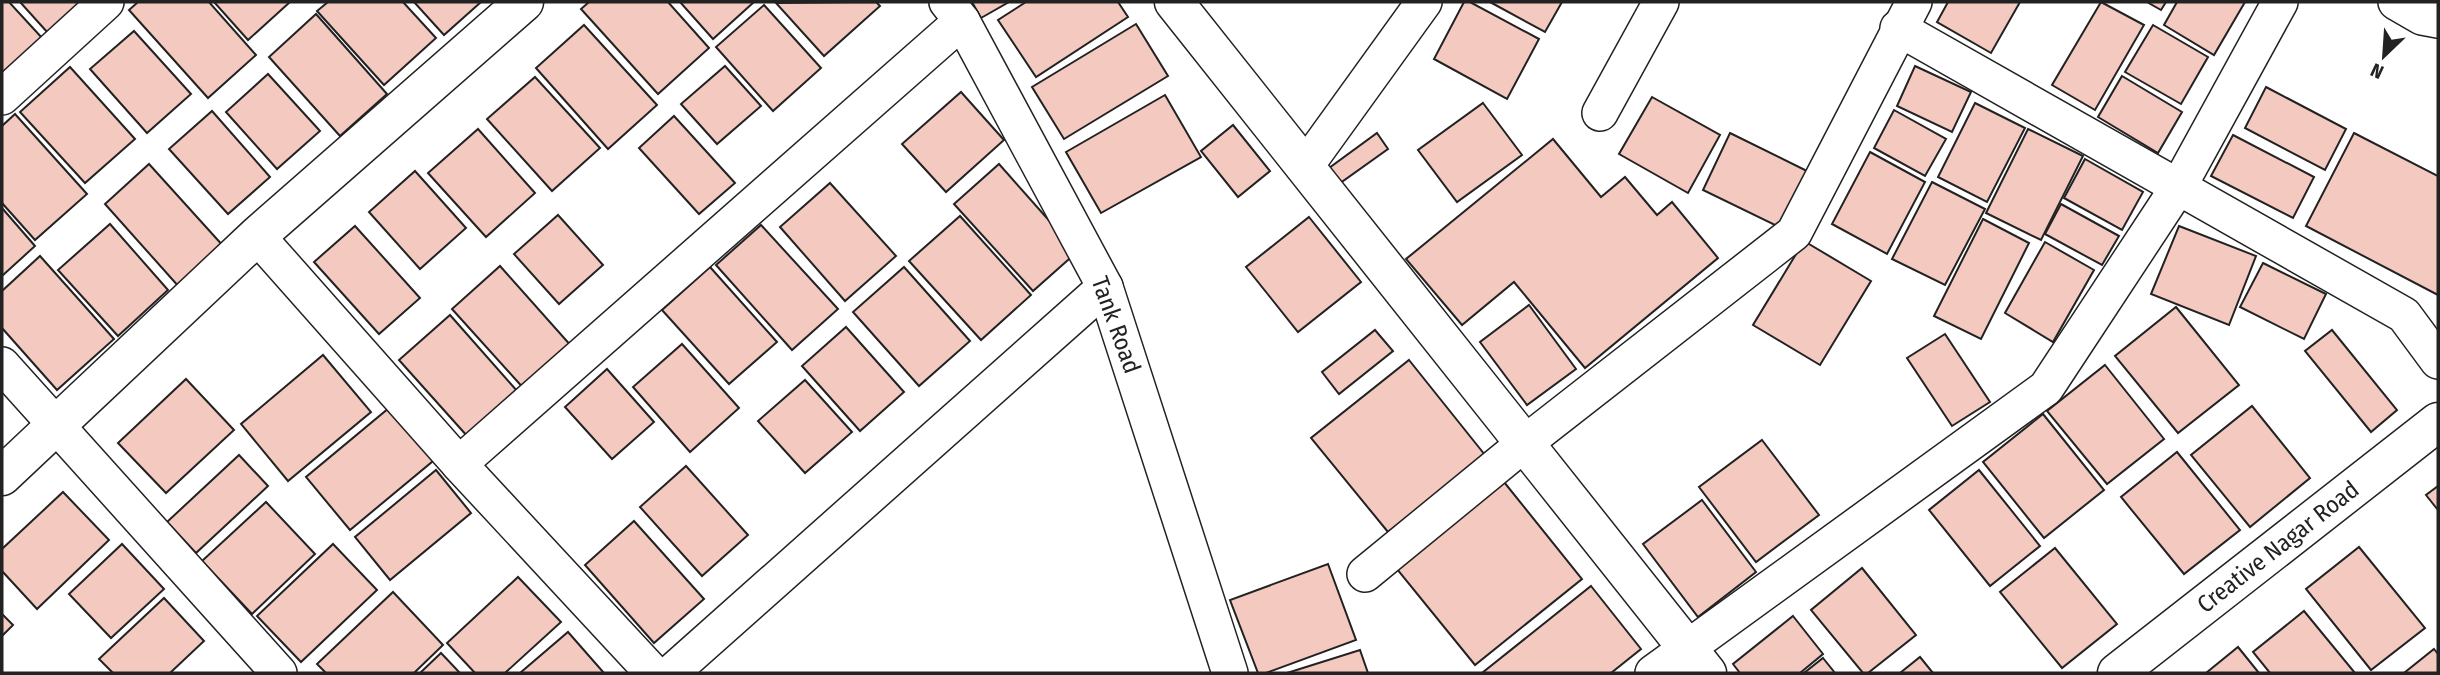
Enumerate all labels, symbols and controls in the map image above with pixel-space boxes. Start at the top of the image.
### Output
north arrow [2349,21,2419,91]
text: N [2367,58,2387,84]
street label: Tank Road [1086,273,1146,377]
street label: Creative Nagar Road [2192,475,2364,619]

